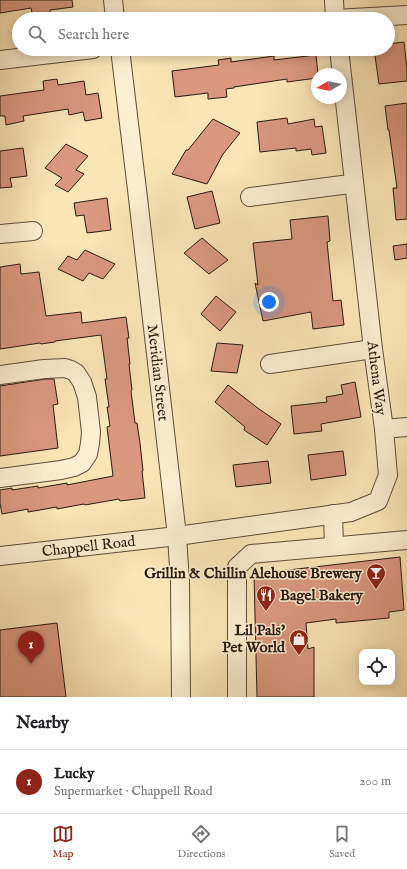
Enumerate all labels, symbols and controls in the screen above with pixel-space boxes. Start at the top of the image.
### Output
search box [12,12,395,56]
icon: search [26,23,48,45]
text: Search here [58,25,129,44]
north arrow [311,68,347,104]
your location [259,292,279,312]
street label: Meridian Street [143,323,173,422]
street label: Athena Way [362,339,391,417]
street label: Chappell Road [41,532,137,561]
bar icon: Grillin & Chillin Alehouse Brewery [365,562,387,590]
place label: Grillin & Chillin Alehouse Brewery [144,564,363,583]
restaurant icon: Bagel Bakery [255,584,277,612]
place label: Bagel Bakery [280,586,364,605]
place label: Lil Pals' Pet World [222,621,286,657]
shop icon: Lil Pals' Pet World [288,628,310,656]
pin: 1 [18,631,44,664]
map controls [359,649,395,685]
button: locate [359,649,395,685]
text: Nearby [16,713,69,734]
text: Lucky [54,764,94,783]
text: 1 [27,773,31,790]
text: 200 m [359,773,391,790]
text: Supermarket · Chappell Road [54,783,213,800]
tab: Map [52,823,74,861]
tab: Directions [178,823,225,861]
tab: Saved [329,823,355,861]

